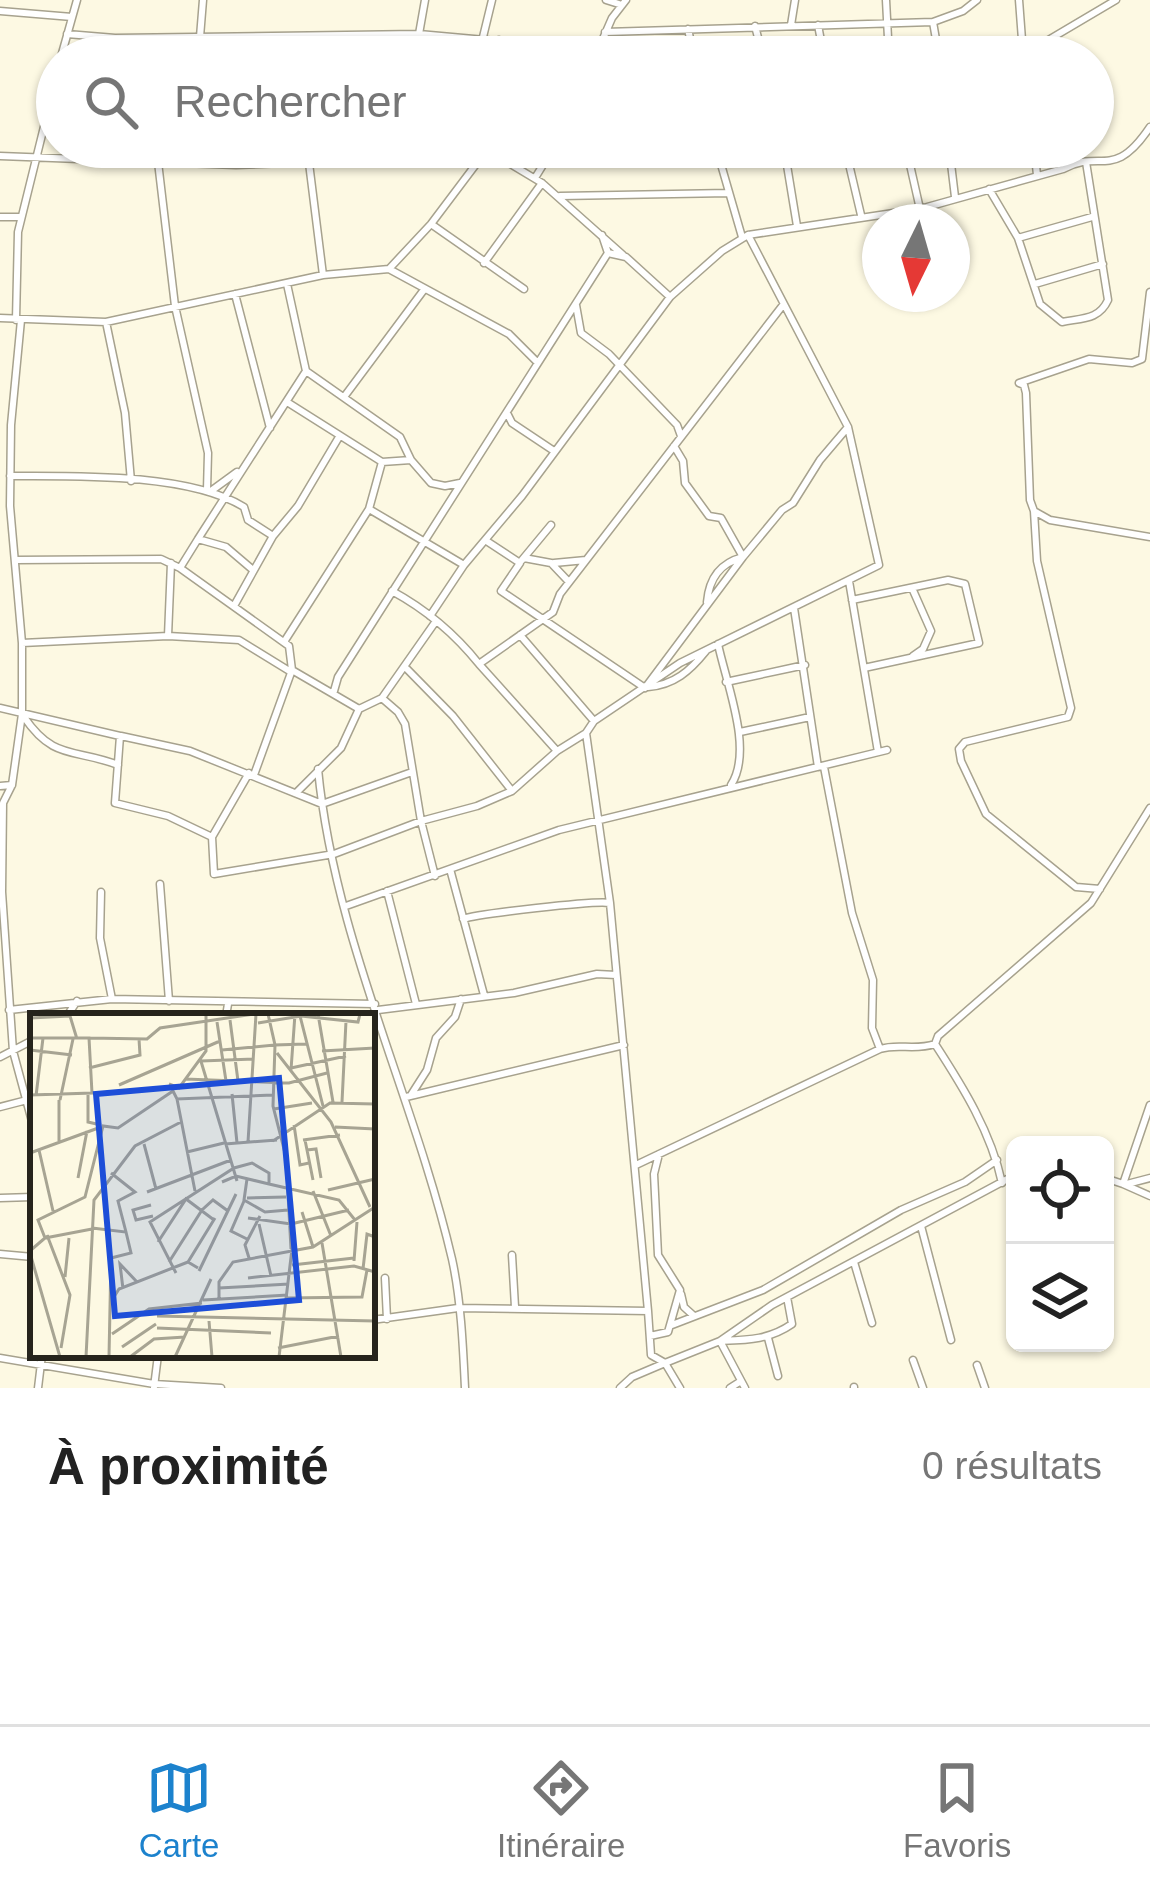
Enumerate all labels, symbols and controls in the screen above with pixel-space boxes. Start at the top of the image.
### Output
search box [36,36,1114,168]
icon: search [78,69,144,135]
text: Rechercher [174,76,407,127]
north arrow [862,204,970,312]
inset map [30,1013,375,1358]
map controls [1006,1136,1114,1352]
button: locate [1006,1136,1114,1244]
button: layers [1006,1244,1114,1352]
text: À proximité [48,1438,329,1495]
text: 0 résultats [922,1444,1102,1487]
tab: Carte [139,1755,219,1865]
tab: Itinéraire [497,1755,625,1865]
tab: Favoris [903,1755,1011,1865]

